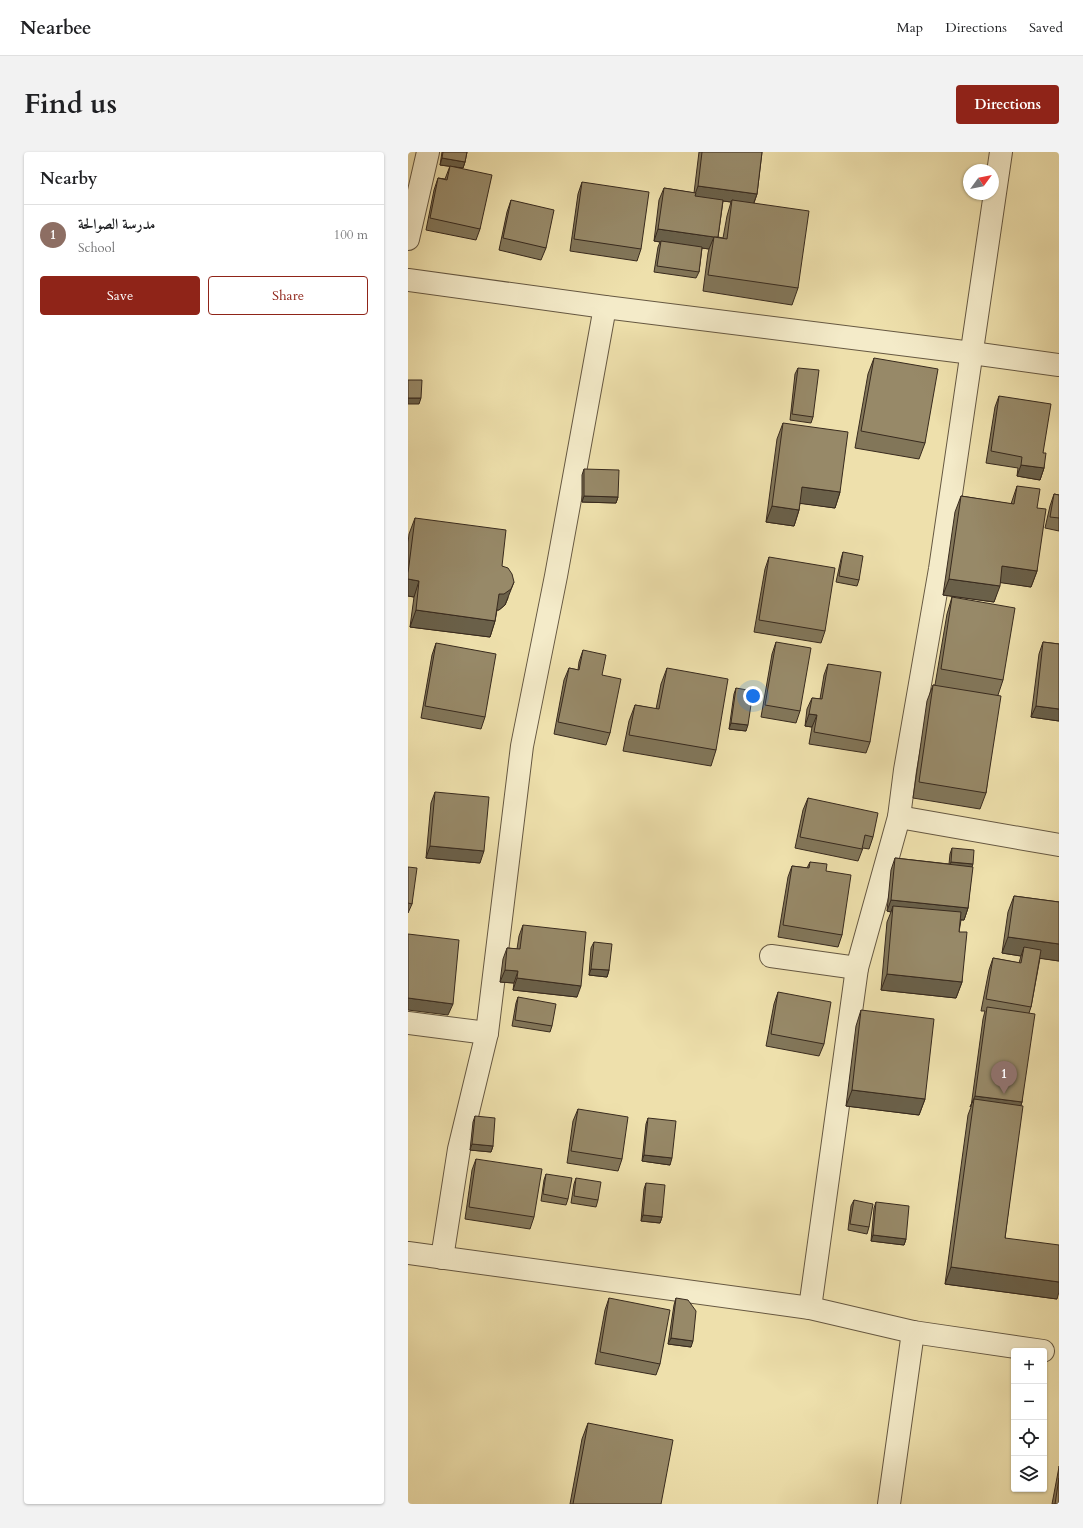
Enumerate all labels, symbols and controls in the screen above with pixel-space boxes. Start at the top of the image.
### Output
text: Nearbee [20,15,91,41]
text: Map [897,18,923,37]
text: Directions [945,18,1007,37]
text: Saved [1029,18,1063,37]
text: Find us [24,85,117,123]
button: Directions [956,85,1059,124]
north arrow [963,164,999,200]
text: Nearby [40,167,97,190]
text: مدرسة الصوالحة [78,214,155,234]
text: 1 [50,226,56,244]
text: 100 m [334,226,368,244]
text: School [78,239,115,257]
button: Save [40,276,200,315]
button: Share [208,276,368,315]
your location [743,686,763,706]
pin: 1 [991,1061,1017,1094]
map controls [1011,1348,1047,1492]
button: + [1011,1348,1047,1384]
button: − [1011,1384,1047,1420]
button: locate [1011,1420,1047,1456]
button: layers [1011,1456,1047,1492]

